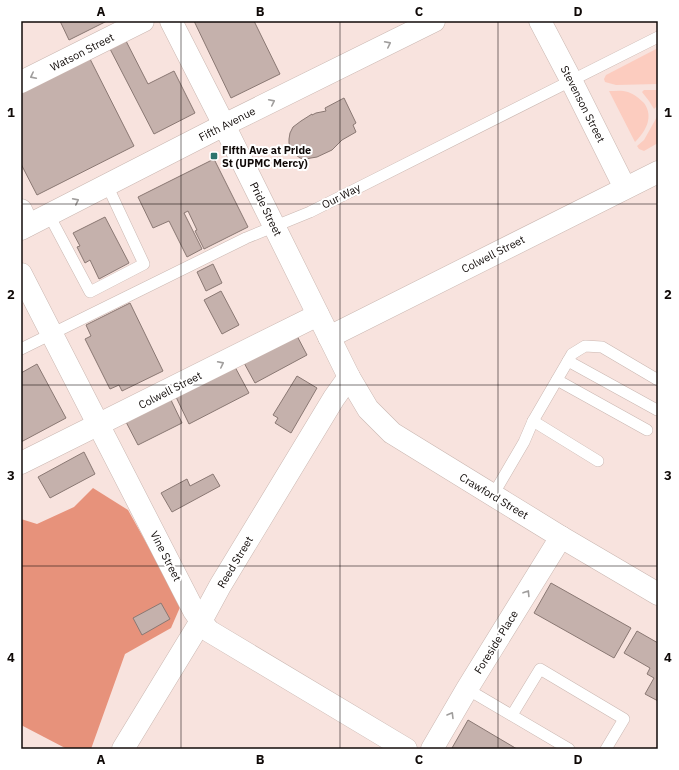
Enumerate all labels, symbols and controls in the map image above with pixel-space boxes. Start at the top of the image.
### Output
text: A [97,3,106,20]
text: B [256,3,265,20]
text: C [415,3,424,20]
text: D [573,3,583,20]
street label: Watson Street [48,30,116,74]
one-way arrow [384,41,391,49]
street label: Stevenson Street [558,63,608,145]
one-way arrow [30,71,38,79]
one-way arrow [268,99,275,107]
text: 1 [7,104,15,121]
street label: Fifth Avenue [196,104,258,144]
text: 1 [664,104,672,121]
place label: Fifth Ave at Pride St (UPMC Mercy) [222,143,311,170]
marker: Fifth Ave at Pride St (UPMC Mercy) [209,151,219,161]
street label: Pride Street [247,180,285,238]
street label: Our Way [319,180,363,212]
one-way arrow [71,199,79,206]
street label: Colwell Street [459,232,527,276]
text: 2 [7,286,15,303]
text: 2 [664,286,672,303]
one-way arrow [217,361,224,369]
street label: Colwell Street [136,368,204,412]
text: 3 [7,467,15,484]
text: 3 [664,467,672,484]
street label: Crawford Street [457,470,531,522]
street label: Vine Street [147,529,185,584]
street label: Reed Street [214,533,256,591]
one-way arrow [522,590,529,597]
street label: Foreside Place [471,608,521,676]
text: 4 [7,649,15,666]
text: 4 [664,649,672,666]
one-way arrow [447,712,454,719]
text: A [97,751,106,768]
text: B [256,751,265,768]
text: C [415,751,424,768]
text: D [573,751,583,768]

